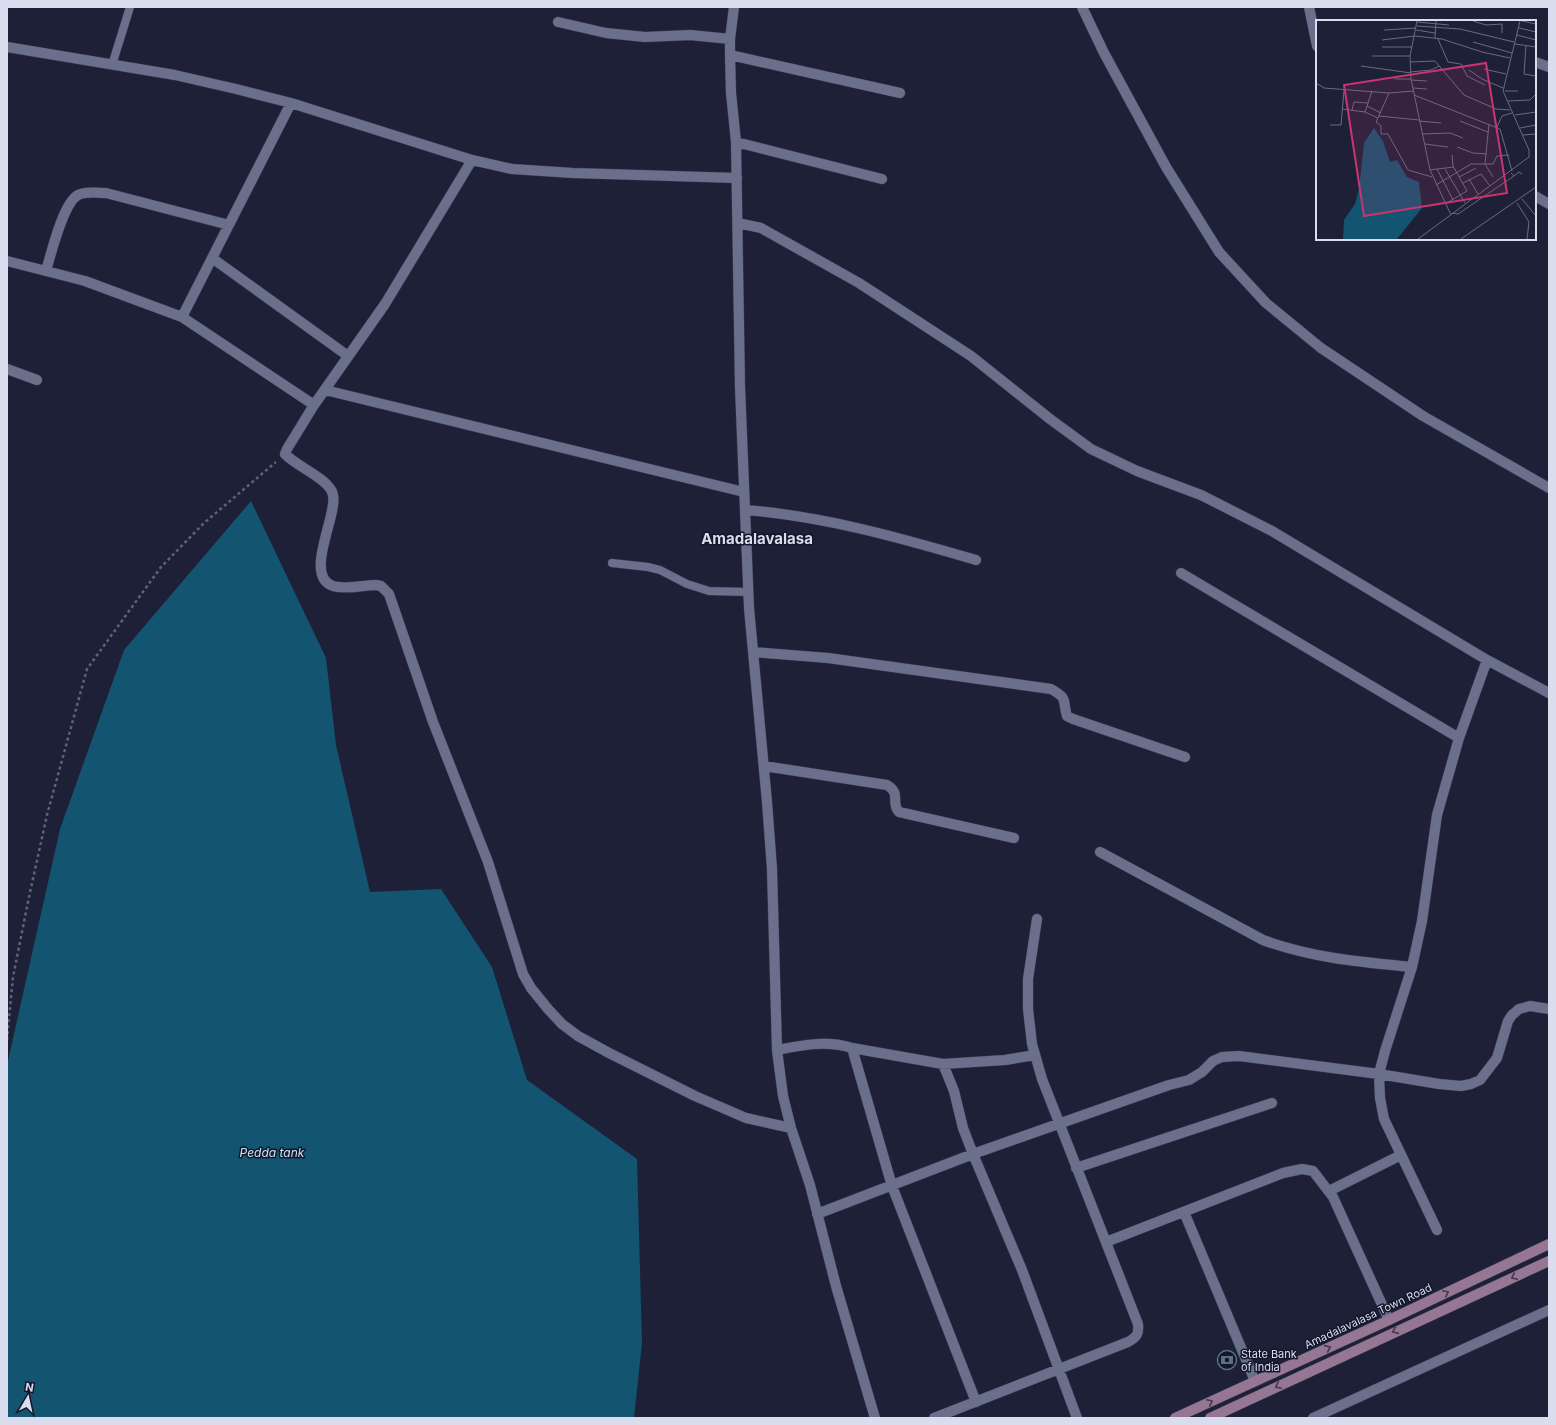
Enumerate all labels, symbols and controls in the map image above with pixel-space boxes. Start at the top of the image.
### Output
inset map [1316,20,1536,240]
district label: Amadalavalasa [701,529,813,548]
water label: Pedda tank [240,1145,305,1160]
one-way arrow [1510,1272,1518,1280]
street label: Amadalavalasa Town Road [1302,1280,1434,1352]
one-way arrow [1442,1290,1450,1298]
one-way arrow [1392,1326,1400,1334]
one-way arrow [1325,1344,1332,1352]
place label: State Bank of India [1241,1347,1297,1374]
bank icon: State Bank of India [1216,1349,1238,1371]
north arrow [8,1377,48,1417]
text: N [24,1380,35,1395]
one-way arrow [1274,1381,1282,1389]
one-way arrow [1206,1399,1213,1407]

